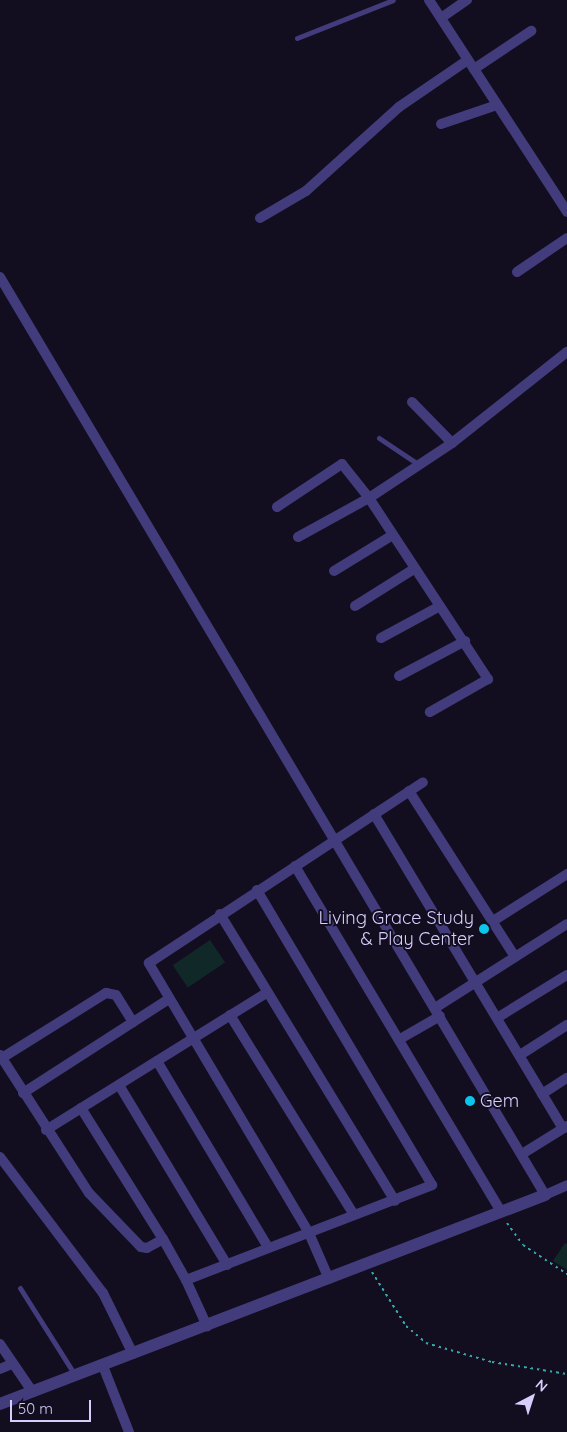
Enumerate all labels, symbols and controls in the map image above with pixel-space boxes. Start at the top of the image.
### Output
place label: Living Grace Study & Play Center [319,908,474,951]
marker: Living Grace Study & Play Center [478,923,490,935]
place label: Gem [480,1090,519,1112]
marker: Gem [464,1095,476,1107]
north arrow [507,1372,557,1422]
text: N [532,1375,551,1396]
scale bar [12,1390,94,1422]
text: 50 m [18,1399,53,1418]

